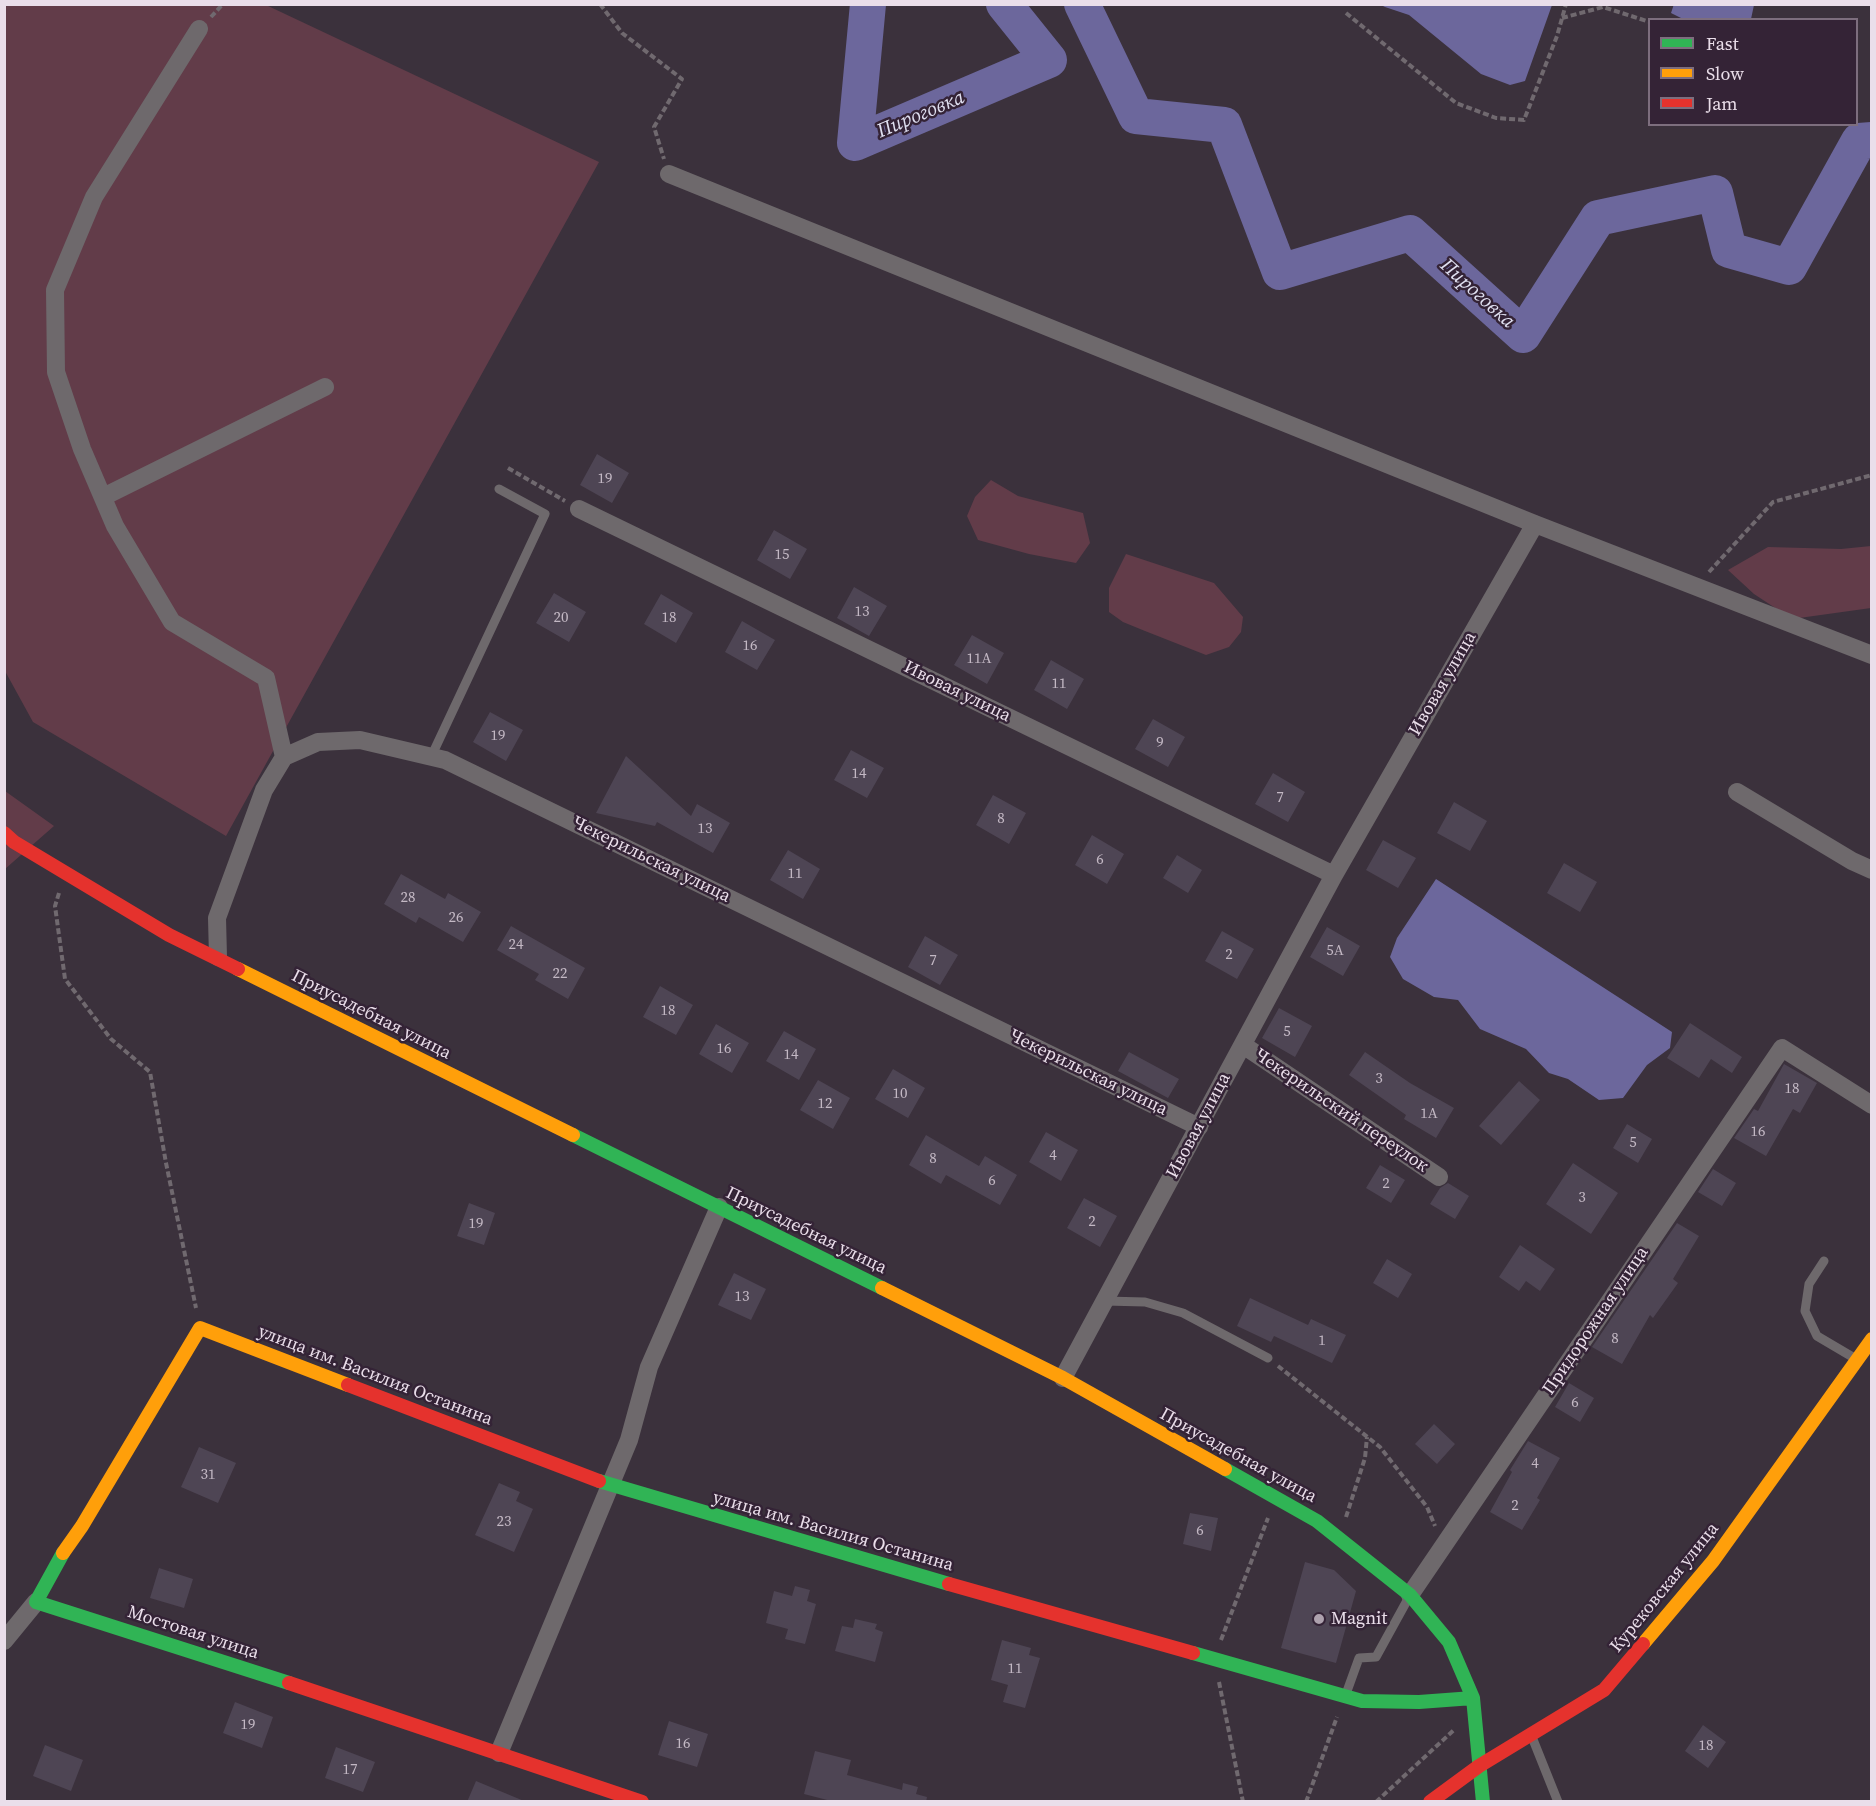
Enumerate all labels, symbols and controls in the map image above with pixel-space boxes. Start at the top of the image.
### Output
legend [1648,18,1858,126]
text: Fast [1706,31,1739,56]
text: Slow [1706,61,1744,86]
water label: Пироговка [874,86,968,144]
text: Jam [1706,91,1738,116]
water label: Пироговка [1435,254,1519,334]
house number: 19 [598,470,612,488]
house number: 15 [775,546,789,564]
house number: 13 [855,603,869,621]
house number: 20 [554,609,568,627]
house number: 18 [662,609,676,627]
street label: Ивовая улица [1405,628,1481,740]
house number: 16 [743,637,757,655]
house number: 11А [967,650,991,668]
street label: Ивовая улица [900,657,1014,727]
house number: 11 [1052,675,1066,693]
house number: 19 [491,727,505,745]
house number: 9 [1156,734,1164,752]
house number: 14 [852,765,866,783]
house number: 7 [1276,789,1284,807]
house number: 8 [997,810,1005,828]
street label: Чекерильская улица [568,812,734,908]
house number: 13 [698,820,712,838]
house number: 6 [1096,851,1104,869]
house number: 11 [788,865,802,883]
house number: 28 [401,889,415,907]
house number: 26 [449,909,463,927]
house number: 24 [509,936,523,954]
house number: 5А [1326,942,1344,960]
house number: 2 [1225,946,1233,964]
house number: 7 [929,952,937,970]
street label: Приусадебная улица [288,965,454,1065]
house number: 22 [553,965,567,983]
house number: 18 [661,1002,675,1020]
house number: 5 [1283,1023,1291,1041]
street label: Чекерильская улица [1005,1025,1171,1121]
house number: 16 [717,1040,731,1058]
street label: Чекерильский переулок [1250,1045,1432,1177]
house number: 14 [784,1046,798,1064]
street label: Ивовая улица [1162,1070,1236,1182]
house number: 3 [1375,1070,1383,1088]
house number: 18 [1785,1080,1799,1098]
house number: 10 [893,1085,907,1103]
house number: 12 [818,1095,832,1113]
house number: 1А [1420,1105,1438,1123]
house number: 16 [1751,1123,1765,1141]
house number: 5 [1629,1134,1637,1152]
house number: 4 [1049,1147,1057,1165]
house number: 8 [929,1150,937,1168]
house number: 6 [988,1172,996,1190]
house number: 2 [1382,1175,1390,1193]
street label: Приусадебная улица [722,1183,890,1279]
house number: 3 [1578,1189,1586,1207]
house number: 2 [1088,1213,1096,1231]
house number: 19 [469,1215,483,1233]
street label: Придорожная улица [1538,1243,1654,1399]
house number: 13 [735,1288,749,1306]
street label: улица им. Василия Останина [255,1321,495,1431]
house number: 8 [1611,1330,1619,1348]
house number: 1 [1318,1332,1326,1350]
house number: 6 [1571,1394,1579,1412]
street label: Приусадебная улица [1156,1404,1320,1508]
house number: 4 [1531,1455,1539,1473]
house number: 31 [201,1466,215,1484]
street label: улица им. Василия Останина [710,1487,956,1577]
house number: 2 [1511,1497,1519,1515]
house number: 23 [497,1513,511,1531]
street label: Курековская улица [1606,1519,1724,1657]
house number: 6 [1196,1522,1204,1540]
street label: Мостовая улица [125,1602,261,1664]
place label: Magnit [1331,1608,1387,1630]
marker: Magnit [1312,1612,1326,1626]
house number: 11 [1008,1660,1022,1678]
house number: 19 [241,1716,255,1734]
house number: 16 [676,1735,690,1753]
house number: 18 [1699,1737,1713,1755]
house number: 17 [343,1761,357,1779]

